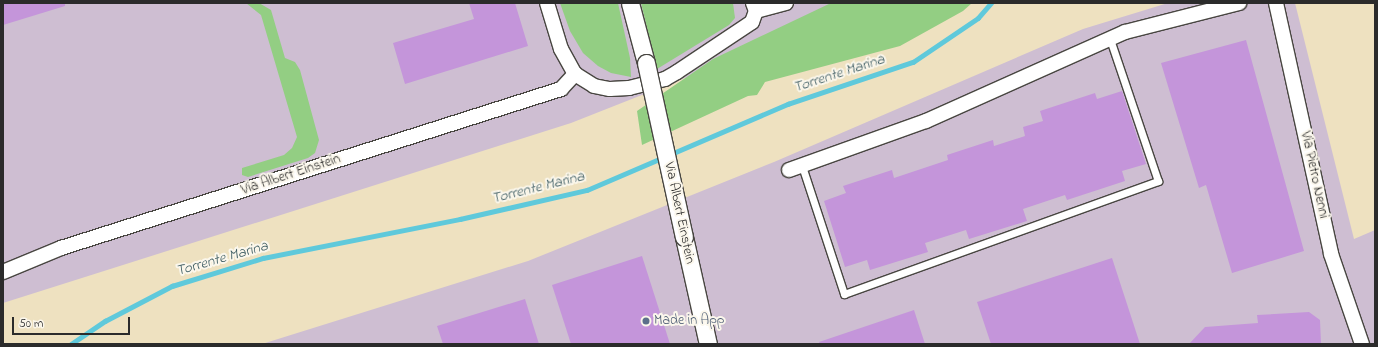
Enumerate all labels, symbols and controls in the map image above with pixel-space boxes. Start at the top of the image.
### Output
water label: Torrente Marina [791,51,887,97]
street label: Via Pietro Nenni [1297,130,1331,220]
street label: Via Albert Einstein [239,151,343,199]
street label: Via Albert Einstein [660,161,698,265]
water label: Torrente Marina [490,168,586,208]
water label: Torrente Marina [174,237,270,281]
scale bar [14,309,132,335]
place label: Made in App [654,313,724,329]
text: 50 m [19,315,43,333]
marker: Made in App [641,316,651,326]

